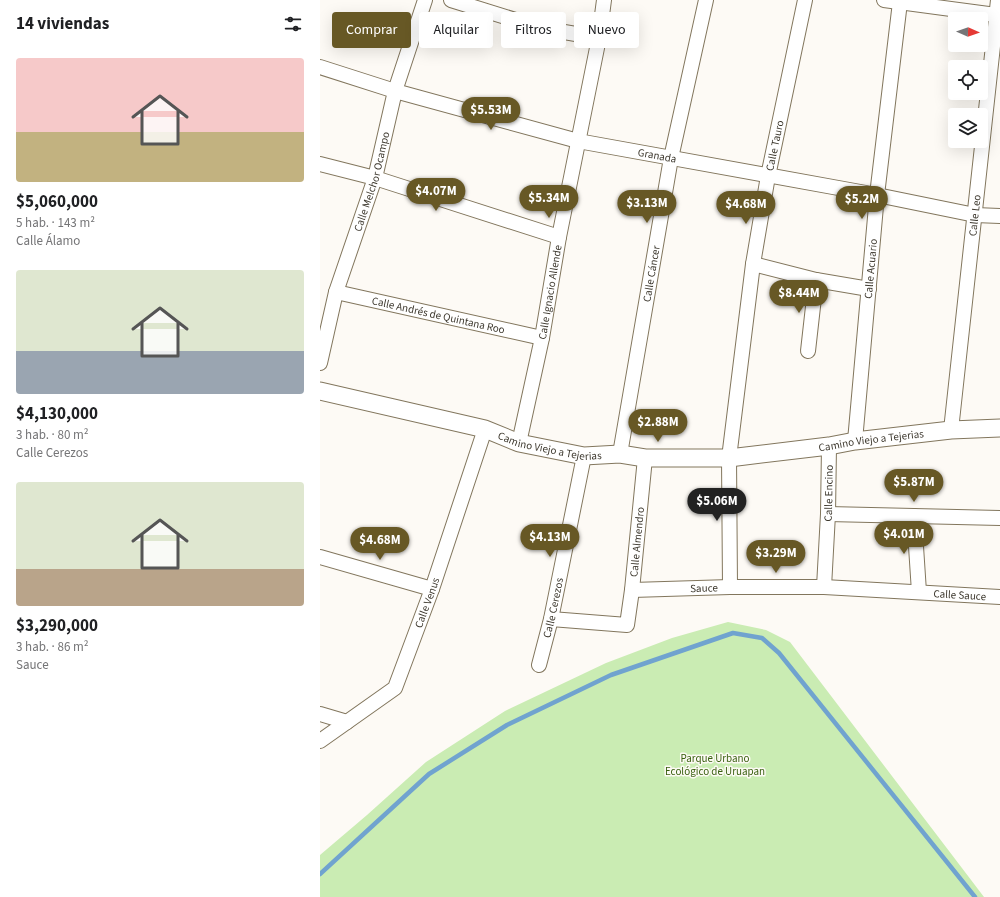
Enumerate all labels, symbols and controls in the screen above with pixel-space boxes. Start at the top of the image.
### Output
text: 14 viviendas [16,12,109,36]
chip: Comprar [332,12,411,48]
chip: Alquilar [419,12,493,48]
chip: Filtros [501,12,566,48]
chip: Nuevo [574,12,639,48]
north arrow [948,12,988,52]
map controls [948,12,988,148]
icon: filters [282,13,304,35]
button: locate [948,60,988,100]
icon: home [124,84,196,156]
pin: $5.53M [458,97,524,131]
text: $5.53M [470,101,512,119]
button: layers [948,108,988,148]
street label: Calle Tauro [762,119,787,172]
street label: Calle Melchor Ocampo [350,130,393,233]
street label: Granada [637,144,678,166]
pin: $4.07M [403,178,469,212]
text: $4.07M [415,182,457,200]
pin: $5.34M [516,185,582,219]
pin: $5.2M [834,186,890,220]
text: $5.34M [528,189,570,207]
text: $5,060,000 [16,190,98,214]
pin: $3.13M [614,190,680,224]
text: $5.2M [845,190,879,208]
pin: $4.68M [713,191,779,225]
text: $3.13M [626,194,668,212]
street label: Calle Leo [965,194,984,237]
text: $4.68M [725,195,767,213]
text: 5 hab. · 143 m² [16,214,95,232]
text: Calle Álamo [16,232,80,250]
street label: Calle Acuario [860,238,881,299]
street label: Calle Ignacio Allende [534,243,565,341]
street label: Calle Cáncer [639,244,663,303]
pin: $8.44M [766,280,832,314]
text: $8.44M [778,284,820,302]
street label: Calle Andrés de Quintana Roo [370,293,506,337]
icon: home [124,296,196,368]
text: $4,130,000 [16,402,98,426]
pin: $2.88M [625,409,691,443]
text: $2.88M [637,413,679,431]
text: 3 hab. · 80 m² [16,426,89,444]
street label: Camino Viejo a Tejerias [818,426,925,455]
street label: Camino Viejo a Tejerias [496,428,602,464]
text: Calle Cerezos [16,444,88,462]
street label: Calle Encino [820,465,836,522]
pin: $5.87M [881,469,947,503]
text: $5.87M [893,473,935,491]
pin: $5.06M [684,488,750,522]
text: $5.06M [696,492,738,510]
street label: Calle Almendro [626,506,648,578]
icon: home [124,508,196,580]
pin: $4.01M [871,521,937,555]
pin: $4.13M [517,524,583,558]
text: $4.01M [883,525,925,543]
pin: $4.68M [347,527,413,561]
text: $4.13M [529,528,571,546]
text: $4.68M [359,531,401,549]
pin: $3.29M [743,540,809,574]
text: $3.29M [755,544,797,562]
street label: Calle Venus [411,575,443,630]
street label: Calle Cerezos [539,576,567,639]
street label: Sauce [690,580,719,596]
street label: Calle Sauce [933,586,987,604]
text: $3,290,000 [16,614,98,638]
text: 3 hab. · 86 m² [16,638,89,656]
text: Sauce [16,656,49,674]
park label: Parque Urbano Ecológico de Uruapan [665,751,765,779]

